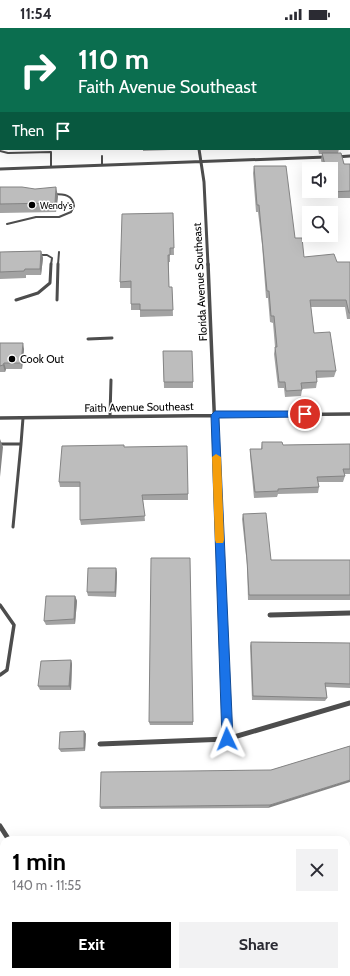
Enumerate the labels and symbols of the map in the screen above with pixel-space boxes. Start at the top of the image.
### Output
marker: Wendy's [27,200,37,210]
place label: Wendy's [40,200,73,211]
street label: Florida Avenue Southeast [190,222,210,342]
place label: Cook Out [20,352,64,366]
marker: Cook Out [7,354,17,364]
pin [288,397,322,431]
street label: Faith Avenue Southeast [84,399,194,415]
position arrow [206,718,248,760]

